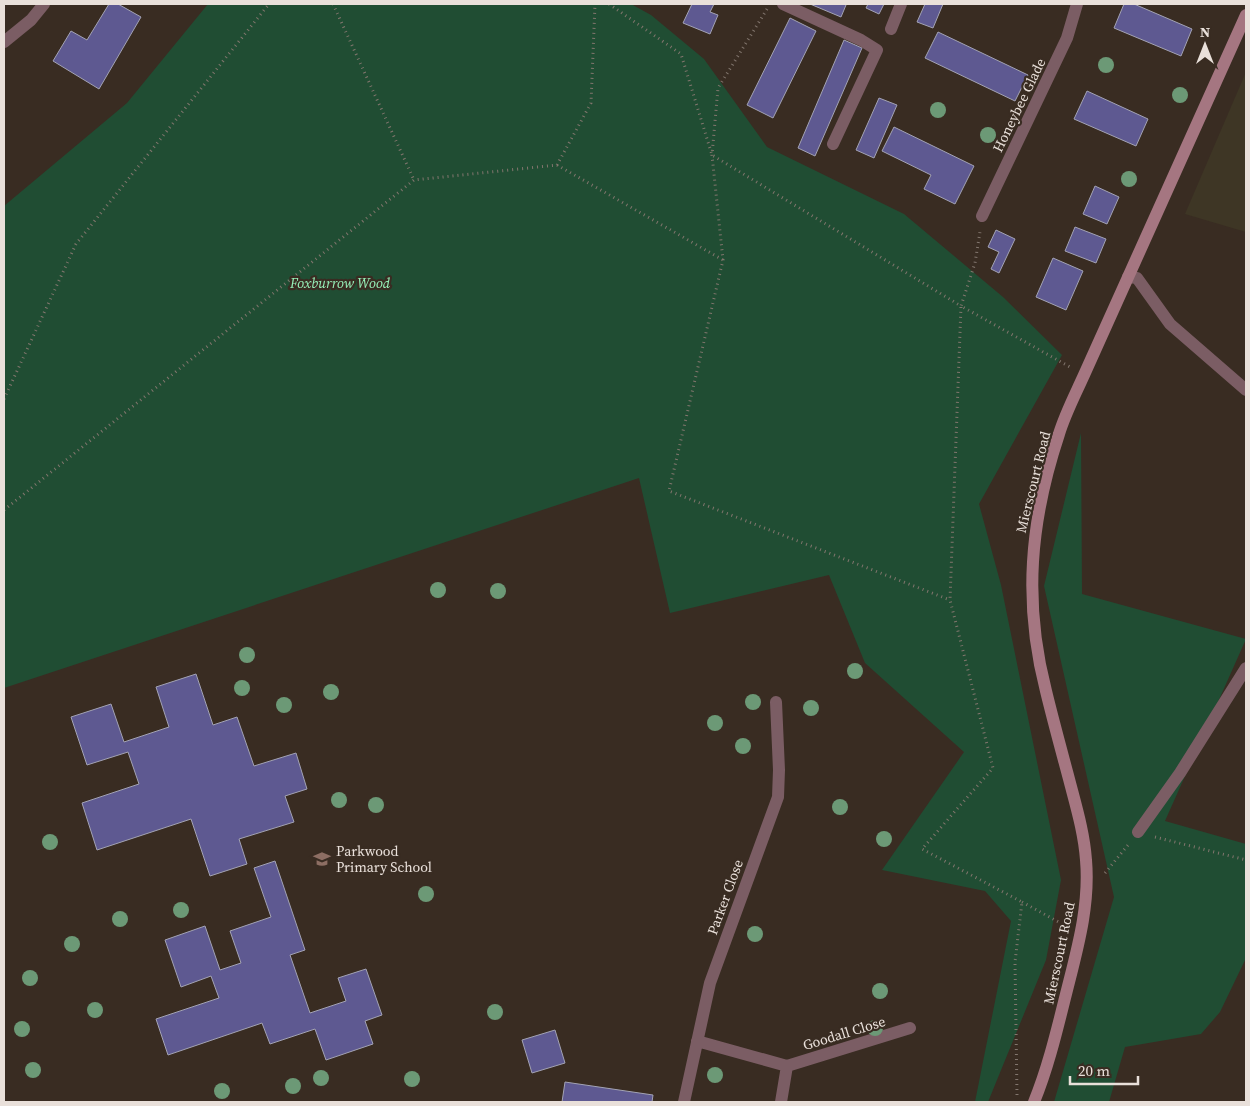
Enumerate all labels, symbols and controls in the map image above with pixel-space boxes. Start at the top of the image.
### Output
north arrow [1180,20,1230,70]
text: N [1200,22,1210,42]
street label: Honeybee Glade [988,55,1050,155]
park label: Foxburrow Wood [289,273,391,293]
street label: Mierscourt Road [1011,429,1055,535]
place label: Parkwood Primary School [336,841,432,877]
school or university icon: Parkwood Primary School [312,849,332,869]
street label: Parker Close [702,857,748,937]
street label: Mierscourt Road [1038,900,1080,1006]
street label: Goodall Close [800,1011,888,1055]
scale bar [1070,1054,1138,1086]
text: 20 m [1078,1060,1110,1081]

